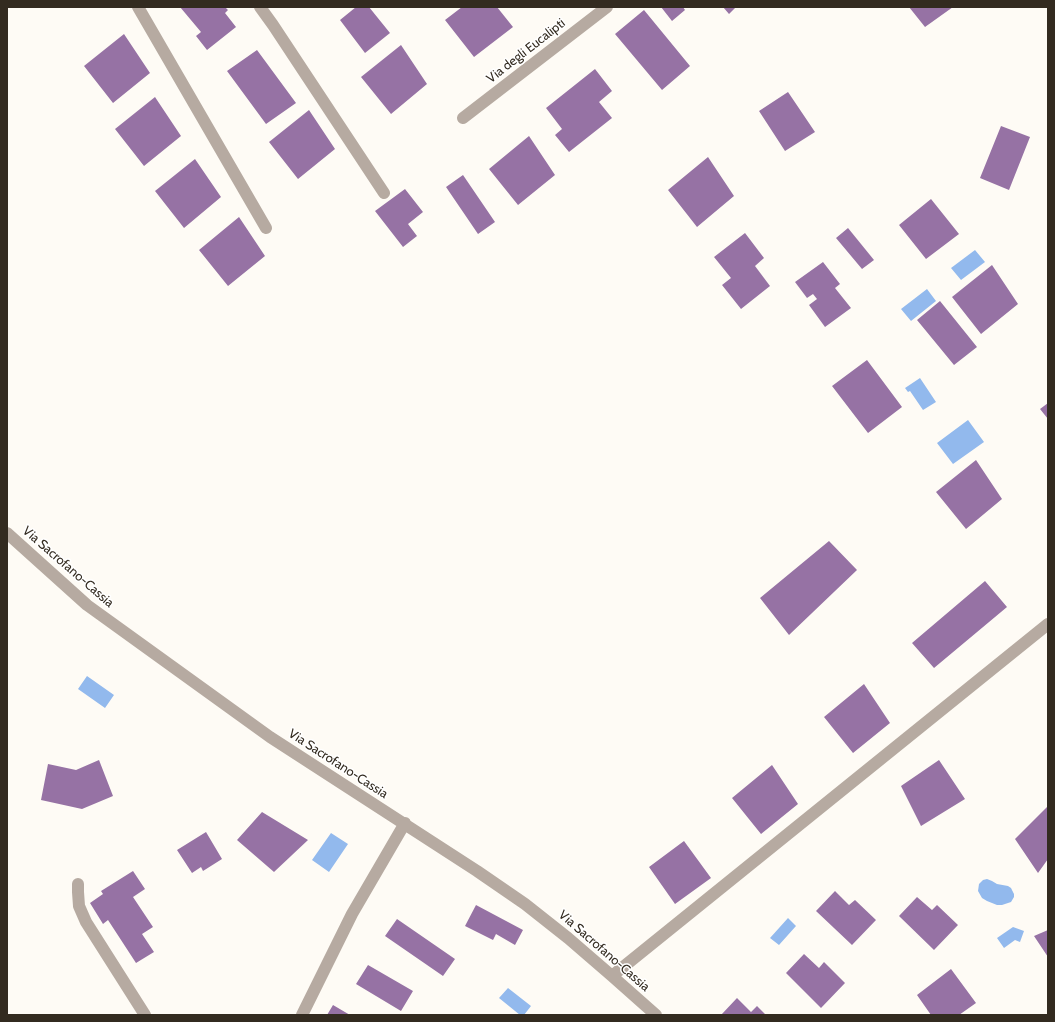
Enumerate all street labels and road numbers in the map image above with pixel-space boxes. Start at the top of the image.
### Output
street label: Via degli Eucalipti [484,15,568,87]
street label: Via Sacrofano-Cassia [19,523,117,611]
street label: Via Sacrofano-Cassia [285,726,391,802]
street label: Via Sacrofano-Cassia [555,907,653,995]

